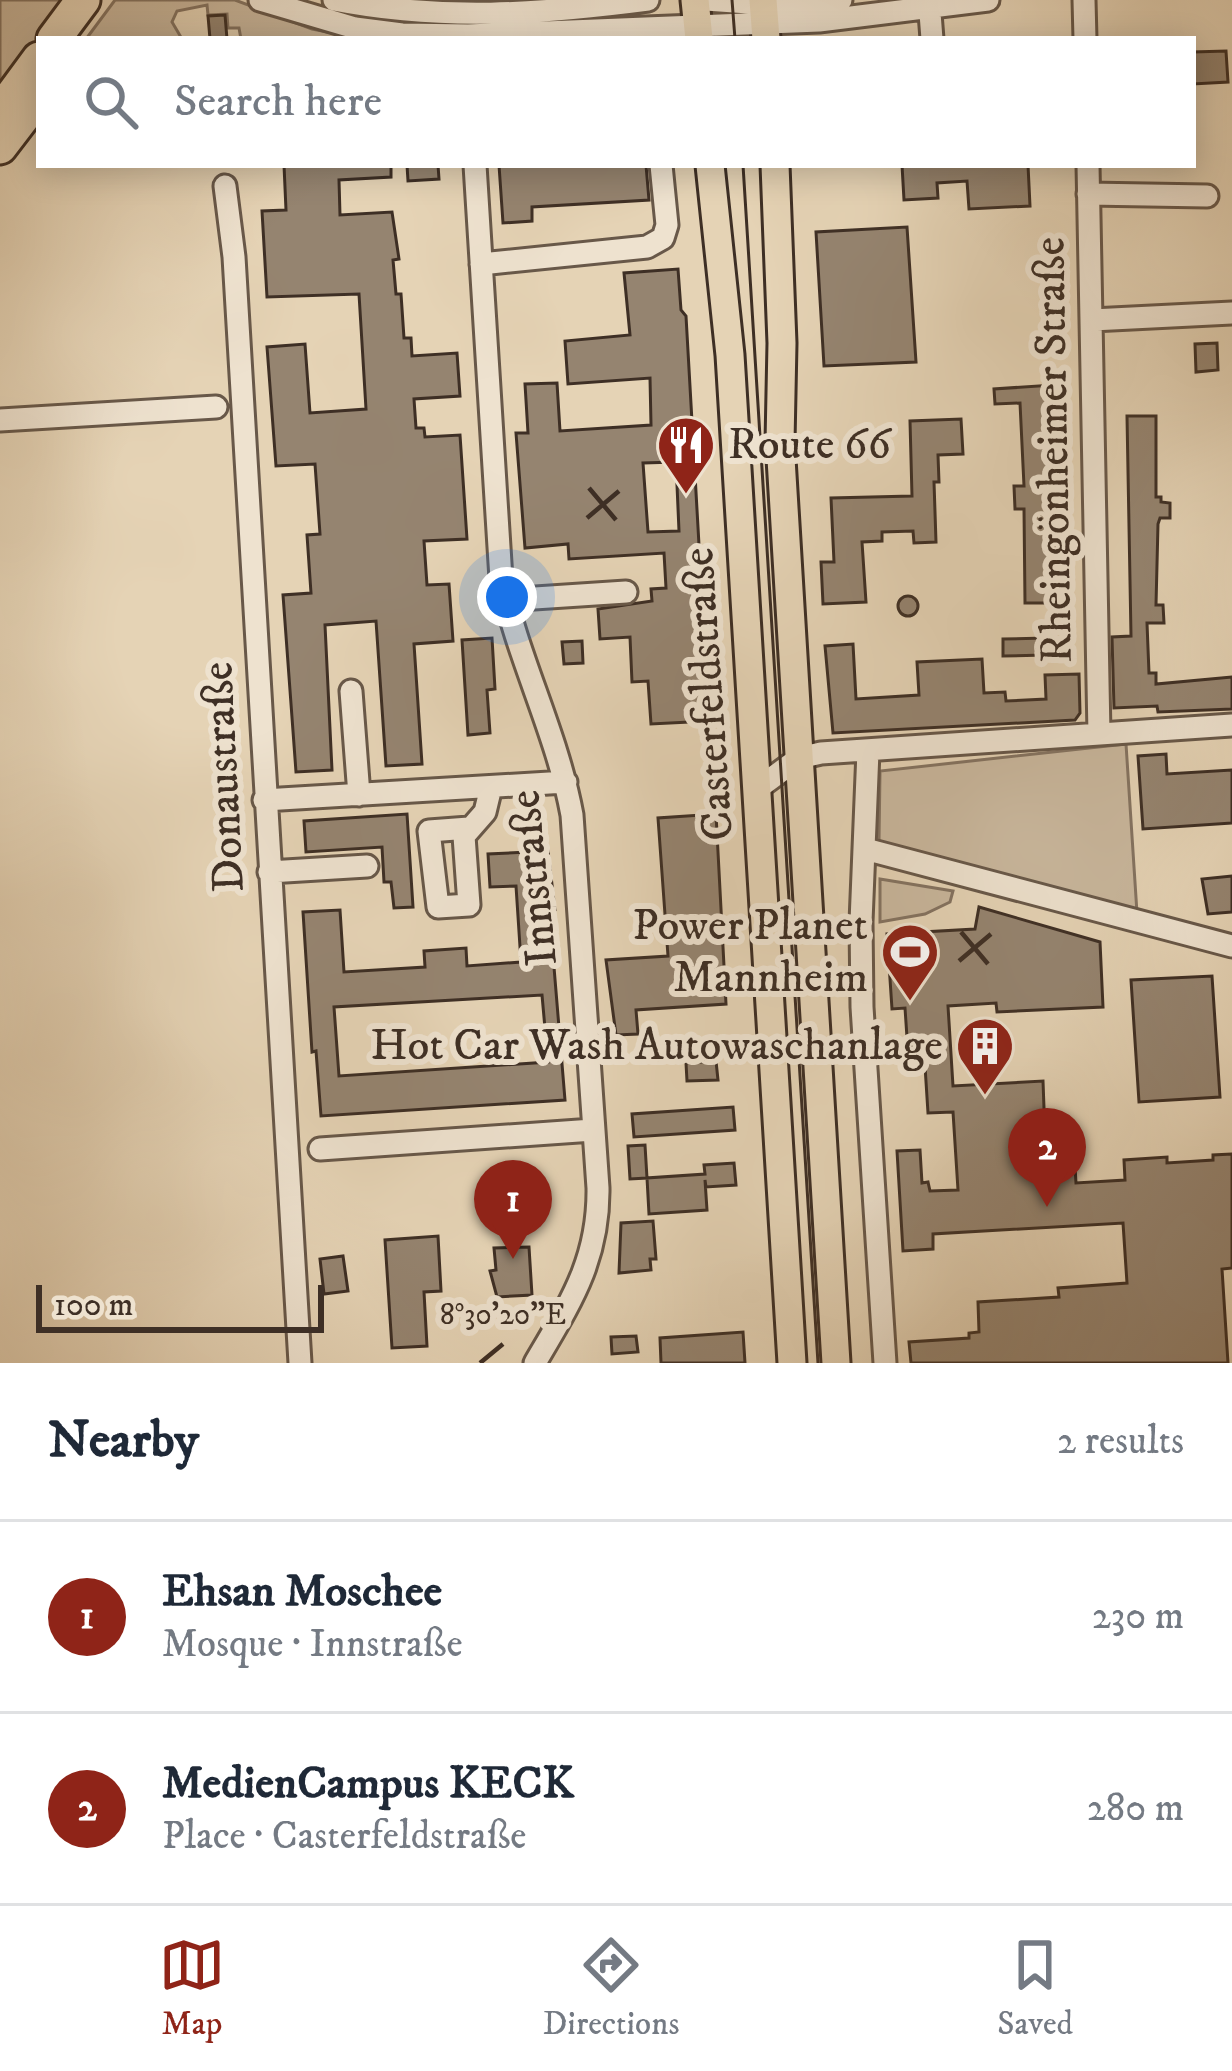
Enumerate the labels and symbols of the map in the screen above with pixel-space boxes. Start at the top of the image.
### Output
street label: Rheingönheimer Straße [1022,236,1086,664]
restaurant icon: Route 66 [655,414,717,496]
place label: Route 66 [728,417,892,473]
street label: Casterfeldstraße [671,546,747,842]
your location [477,567,537,627]
street label: Donaustraße [190,660,258,894]
street label: Innstraße [497,787,571,969]
place label: Power Planet Mannheim [632,898,868,1006]
sports icon: Power Planet Mannheim [879,921,941,1003]
building icon: Hot Car Wash Autowaschanlage [954,1015,1016,1097]
place label: Hot Car Wash Autowaschanlage [370,1018,943,1074]
pin: 2 [1008,1108,1086,1207]
pin: 1 [474,1160,552,1259]
scale bar [36,1279,324,1332]
text: 8°30'20"E [440,1297,566,1334]

